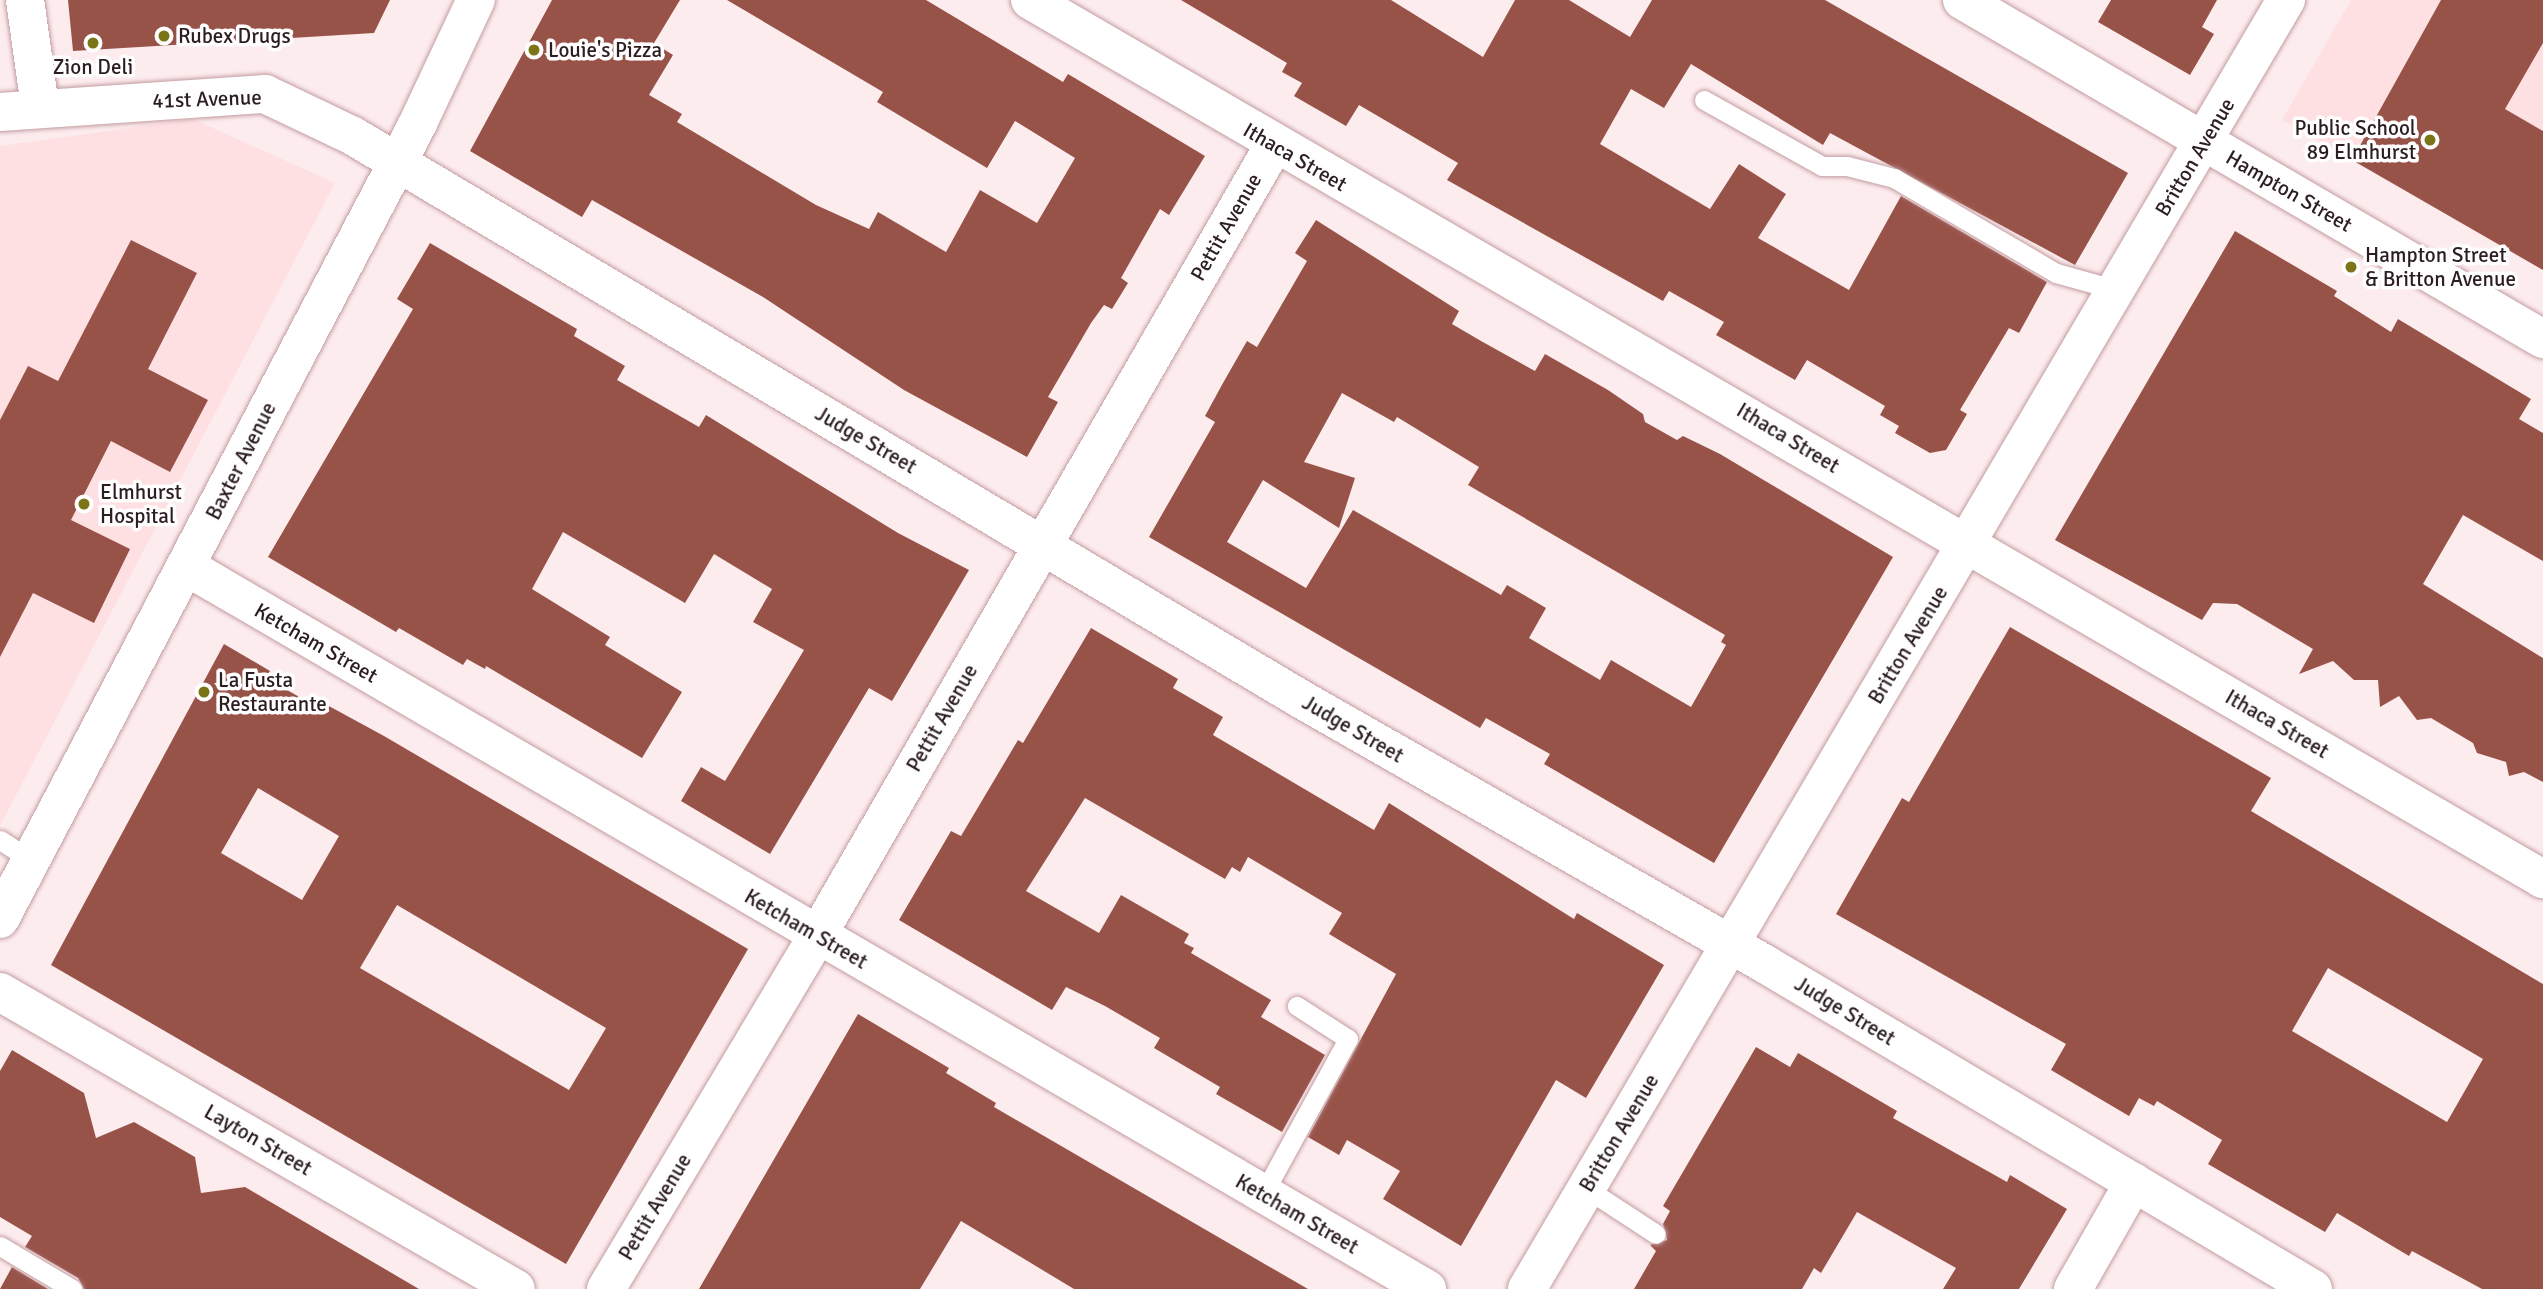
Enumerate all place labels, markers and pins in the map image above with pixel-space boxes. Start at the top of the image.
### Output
place label: Rubex Drugs [178,23,291,49]
marker: Rubex Drugs [156,28,172,44]
marker: Zion Deli [85,35,101,51]
place label: Louie's Pizza [548,37,662,63]
marker: Louie's Pizza [526,42,542,58]
place label: Zion Deli [53,54,133,80]
place label: Public School 89 Elmhurst [2295,115,2416,165]
marker: Public School 89 Elmhurst [2422,132,2438,148]
place label: Hampton Street & Britton Avenue [2365,242,2516,292]
marker: Hampton Street & Britton Avenue [2343,259,2359,275]
place label: Elmhurst Hospital [100,479,182,529]
marker: Elmhurst Hospital [74,494,94,514]
place label: La Fusta Restaurante [218,667,327,717]
marker: La Fusta Restaurante [196,684,212,700]

